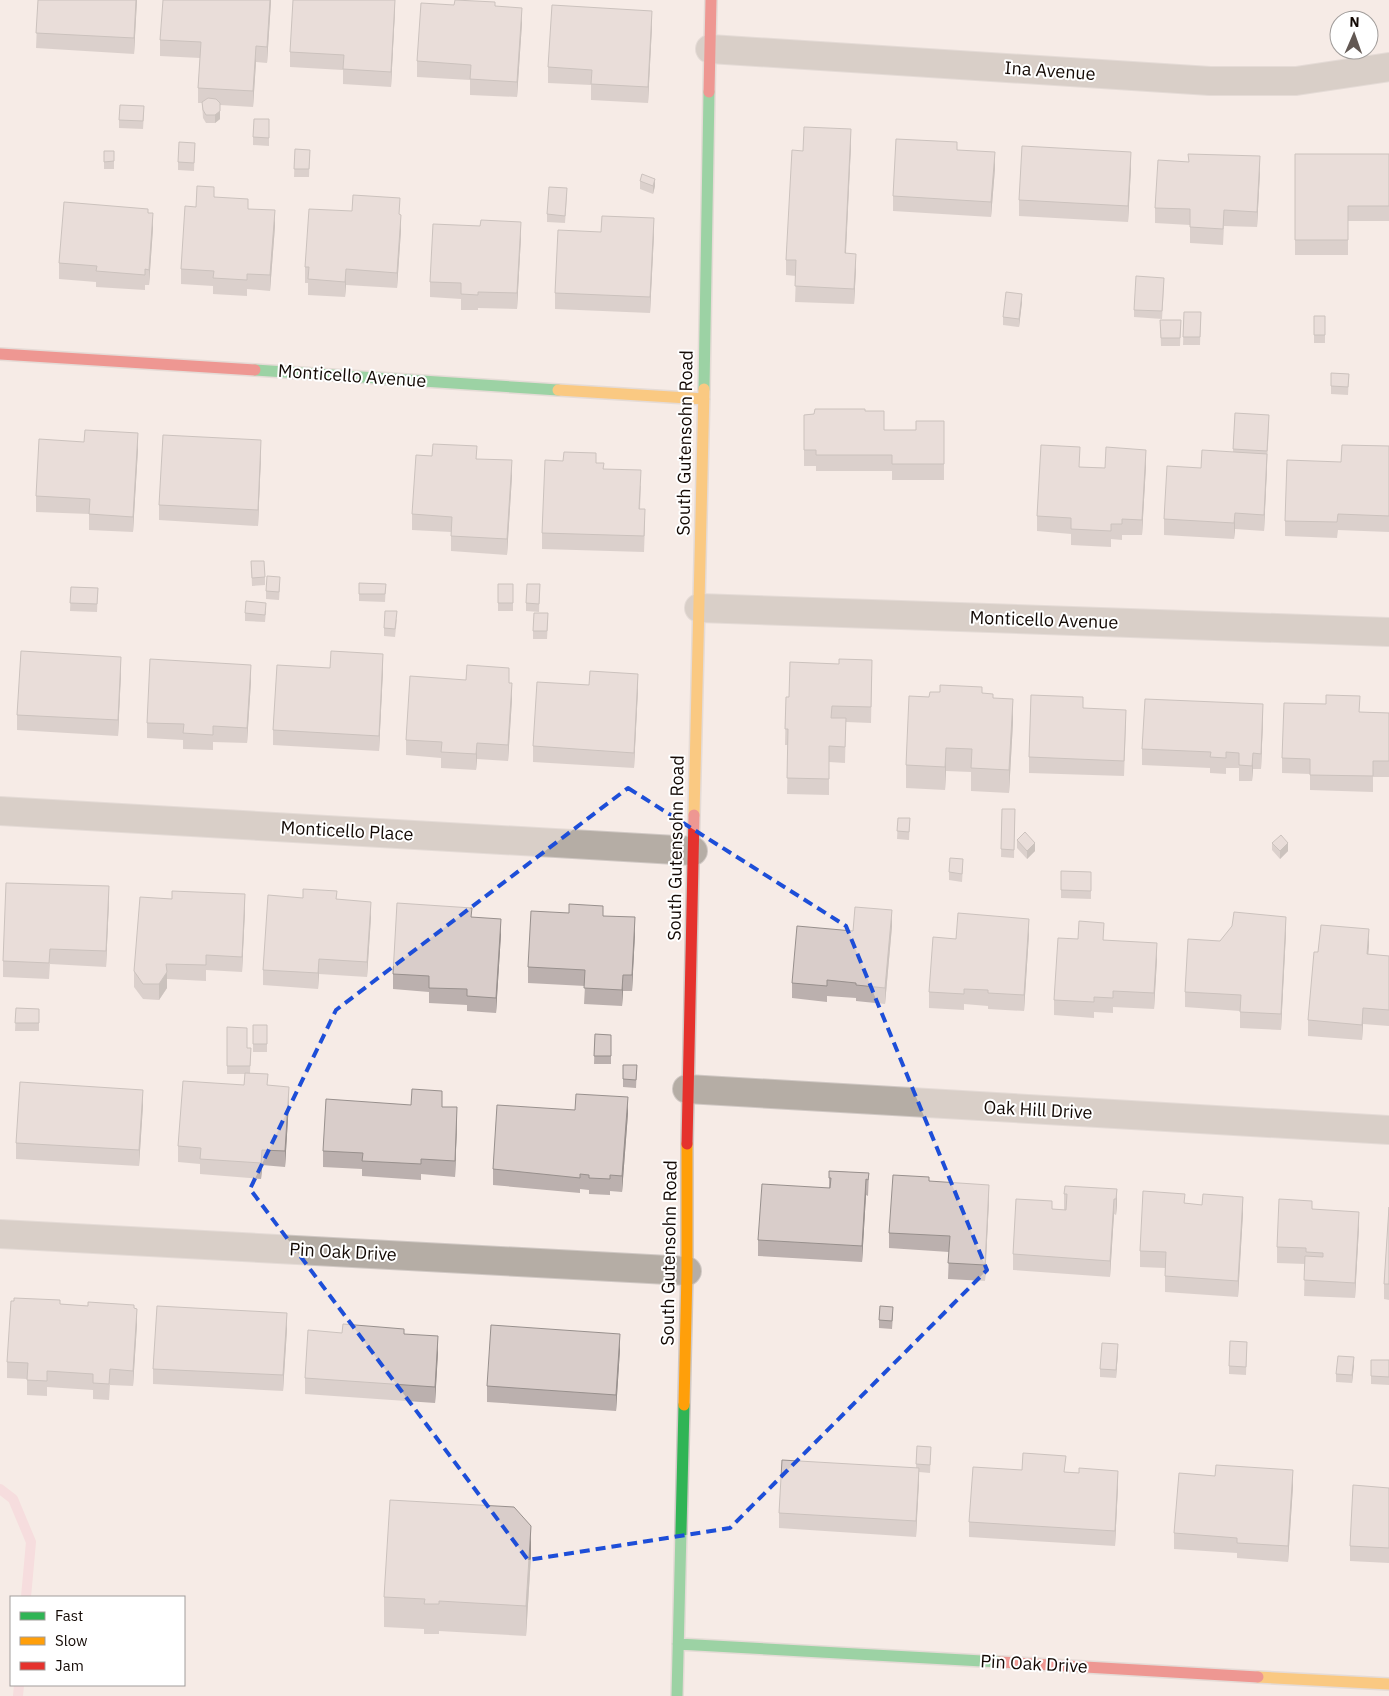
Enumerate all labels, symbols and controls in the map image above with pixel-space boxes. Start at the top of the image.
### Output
north arrow [1329,10,1379,60]
text: N [1349,13,1360,31]
street label: Ina Avenue [1004,56,1097,85]
street label: South Gutensohn Road [671,350,698,536]
street label: Monticello Avenue [277,359,427,392]
street label: Monticello Avenue [969,605,1119,634]
street label: South Gutensohn Road [662,755,689,941]
street label: Monticello Place [280,816,414,845]
street label: Oak Hill Drive [983,1095,1093,1124]
street label: South Gutensohn Road [655,1160,682,1346]
street label: Pin Oak Drive [289,1237,398,1266]
legend [10,1596,185,1686]
text: Fast [55,1606,83,1625]
text: Slow [55,1631,88,1650]
street label: Pin Oak Drive [980,1649,1089,1678]
text: Jam [55,1656,84,1675]

